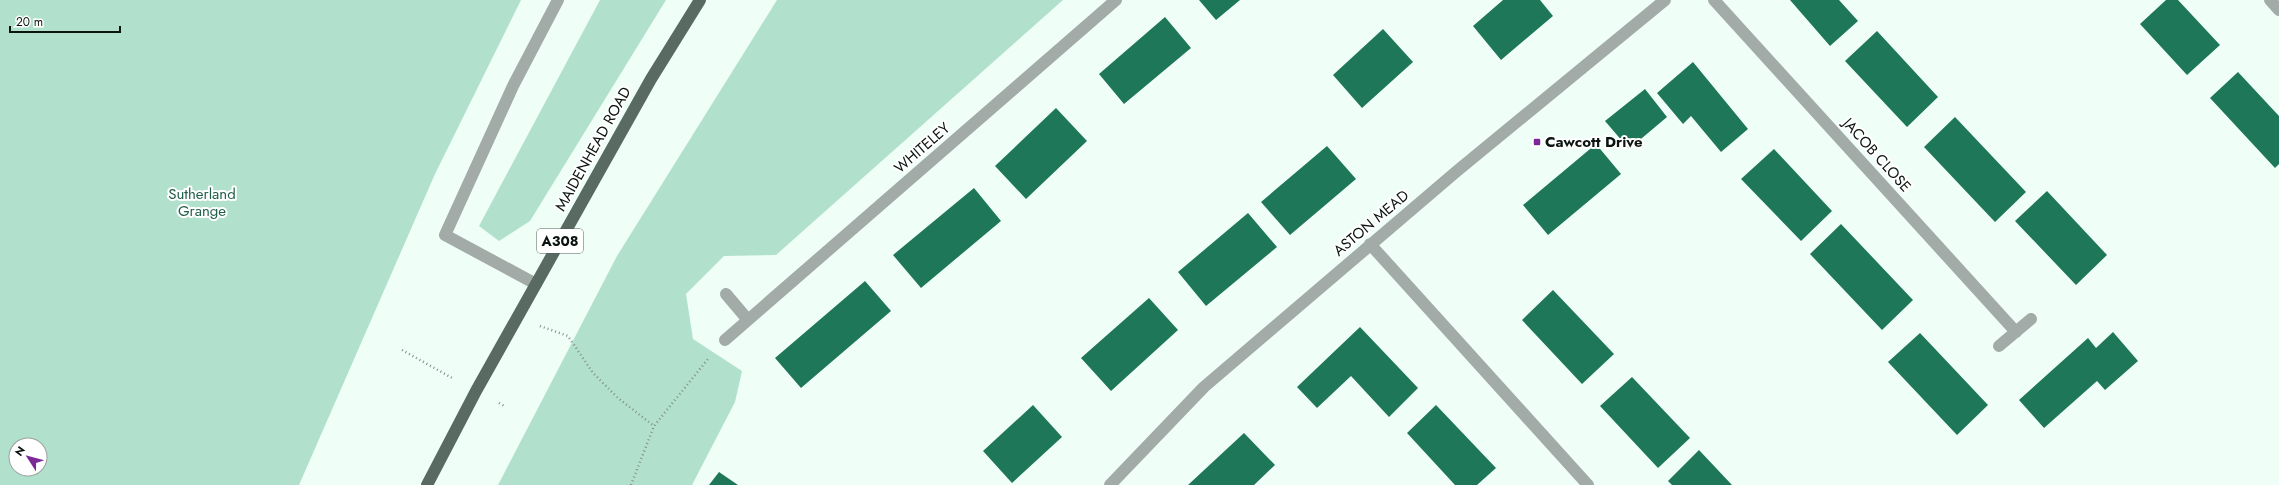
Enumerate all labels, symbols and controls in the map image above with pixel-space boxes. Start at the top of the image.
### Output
scale bar [10,8,120,34]
text: 20 m [16,13,43,31]
street label: MAIDENHEAD ROAD [550,83,636,215]
street label: JACOB CLOSE [1836,112,1916,197]
street label: WHITELEY [889,117,955,179]
place label: Cawcott Drive [1545,131,1643,153]
marker: Cawcott Drive [1532,137,1542,147]
park label: Sutherland Grange [168,183,236,222]
street label: ASTON MEAD [1328,185,1414,261]
road number: A308 [537,229,583,253]
north arrow [8,437,48,477]
text: N [11,443,29,459]

